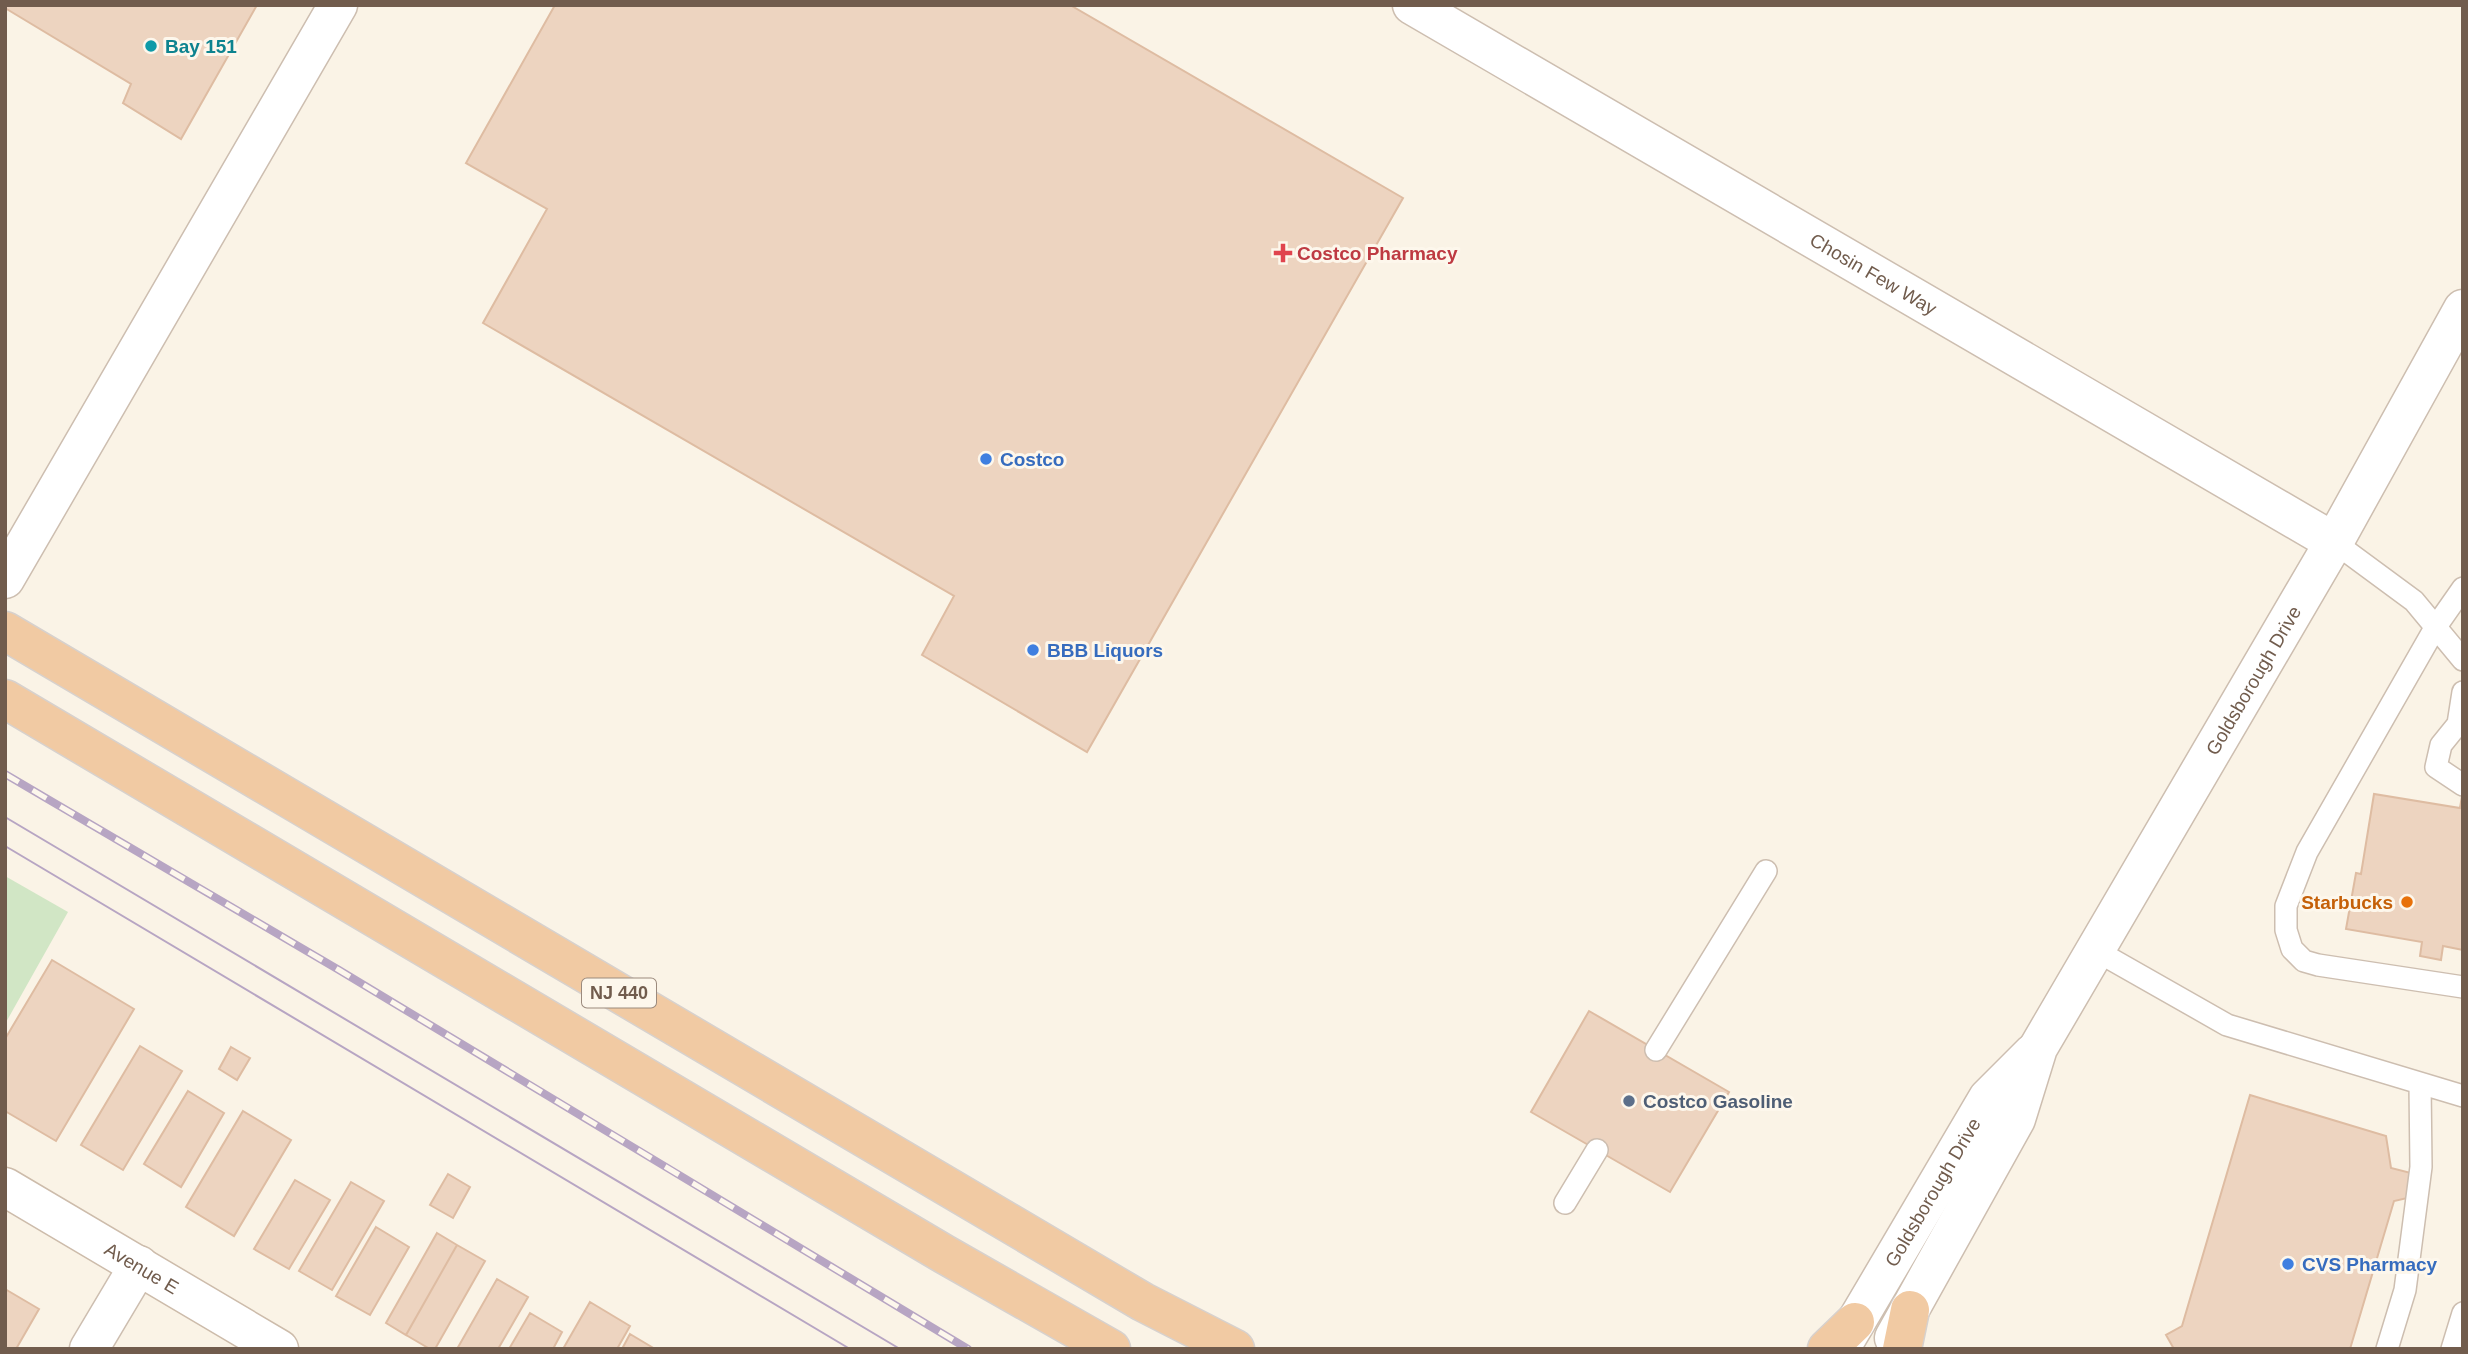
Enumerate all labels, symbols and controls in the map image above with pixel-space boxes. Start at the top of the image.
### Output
place label: Bay 151 [165,36,237,57]
marker: Bay 151 [143,38,159,54]
street label: Chosin Few Way [1806,229,1941,319]
place label: Costco Pharmacy [1297,243,1458,264]
marker: Costco Pharmacy [1275,245,1291,261]
place label: Costco [1000,449,1064,470]
marker: Costco [978,451,994,467]
street label: Goldsborough Drive [2201,602,2305,759]
place label: BBB Liquors [1047,640,1163,661]
marker: BBB Liquors [1025,642,1041,658]
place label: Starbucks [2301,892,2393,913]
marker: Starbucks [2399,894,2415,910]
road number: NJ 440 [582,978,656,1008]
place label: Costco Gasoline [1643,1091,1793,1112]
marker: Costco Gasoline [1621,1093,1637,1109]
street label: Goldsborough Drive [1880,1114,1984,1270]
street label: Avenue E [101,1238,183,1298]
place label: CVS Pharmacy [2302,1254,2438,1275]
marker: CVS Pharmacy [2280,1256,2296,1272]

